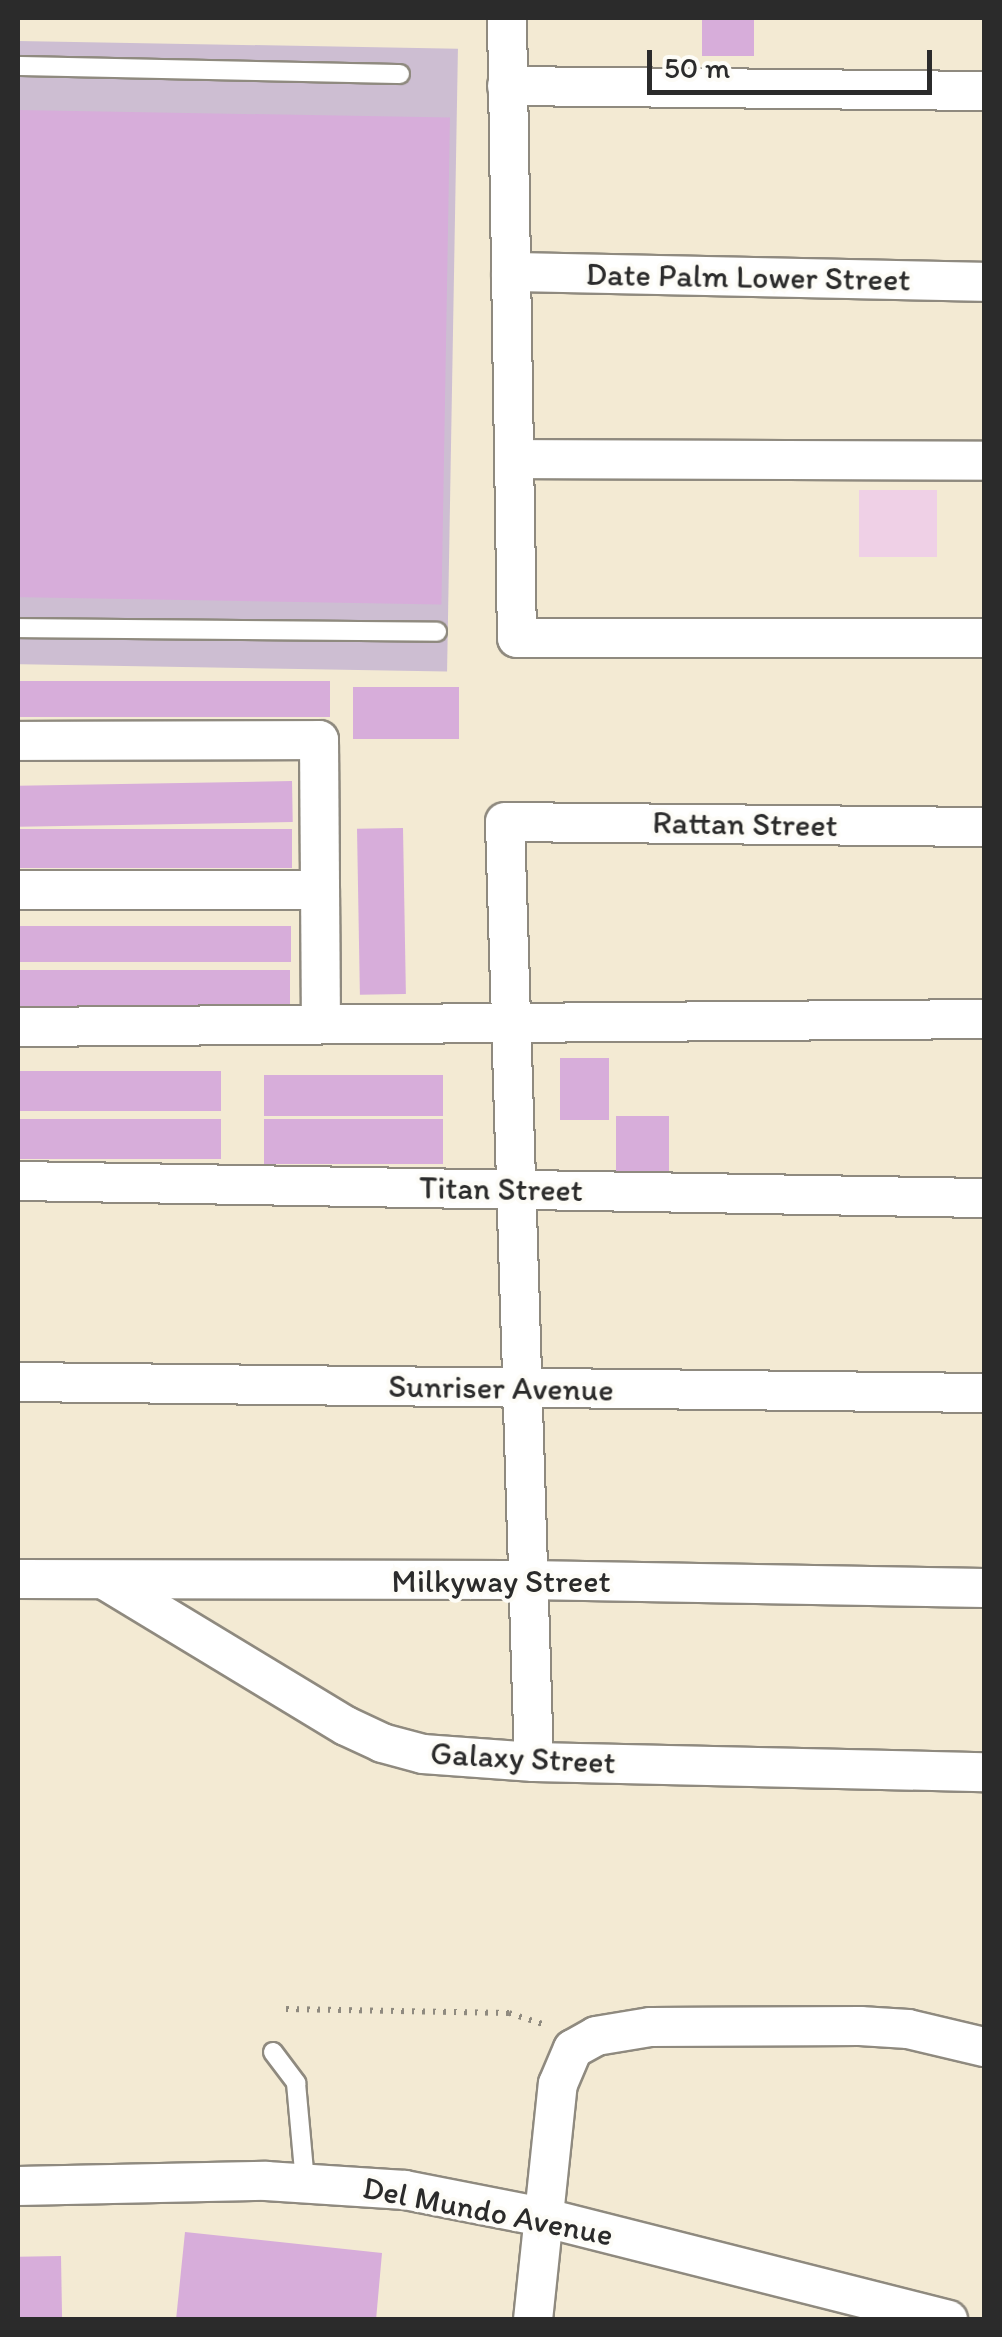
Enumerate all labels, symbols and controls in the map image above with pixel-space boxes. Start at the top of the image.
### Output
scale bar [652,30,937,92]
text: 50 m [664,49,730,86]
street label: Date Palm Lower Street [587,255,909,299]
street label: Rattan Street [652,803,838,845]
street label: Titan Street [419,1168,583,1210]
street label: Sunriser Avenue [389,1367,613,1409]
street label: Milkyway Street [392,1562,610,1600]
street label: Galaxy Street [429,1734,617,1782]
street label: Del Mundo Avenue [360,2168,616,2254]

